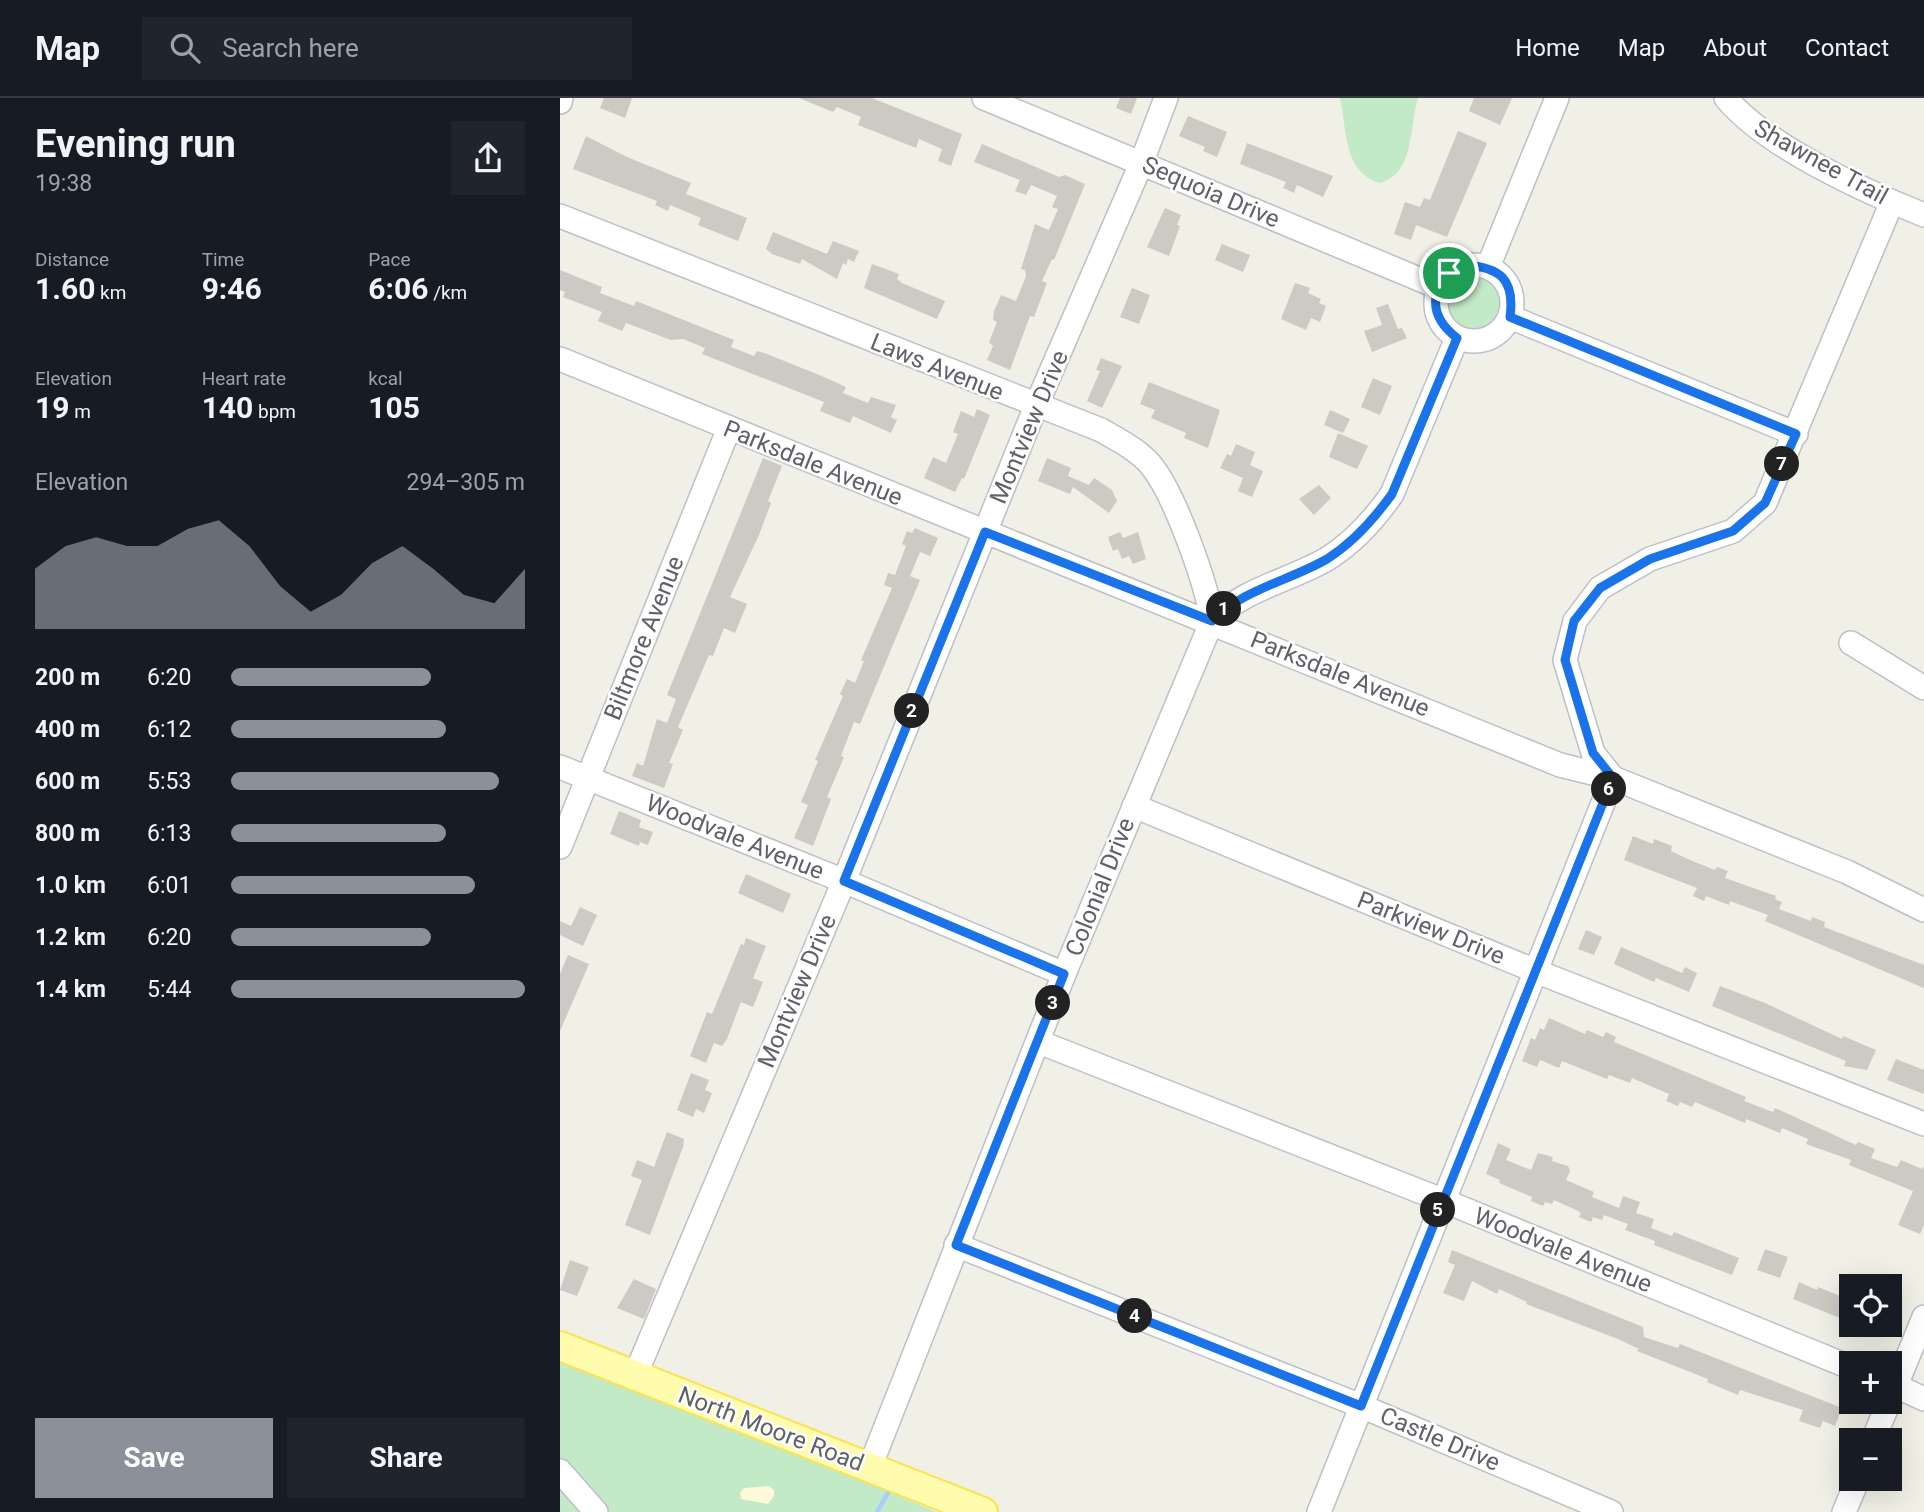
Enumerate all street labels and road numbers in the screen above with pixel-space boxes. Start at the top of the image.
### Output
street label: Shawnee Trail [1749,114,1893,210]
street label: Sequoia Drive [1138,151,1284,233]
street label: Laws Avenue [866,328,1008,406]
street label: Montview Drive [984,346,1074,508]
street label: Parksdale Avenue [720,414,906,512]
street label: Biltmore Avenue [598,552,690,724]
street label: Parksdale Avenue [1247,625,1433,723]
street label: Woodvale Avenue [642,789,828,885]
street label: Colonial Drive [1060,814,1140,960]
street label: Parkview Drive [1353,886,1509,970]
street label: Montview Drive [752,910,842,1072]
street label: Woodvale Avenue [1470,1202,1656,1298]
street label: North Moore Road [674,1381,868,1477]
street label: Castle Drive [1376,1401,1504,1477]

